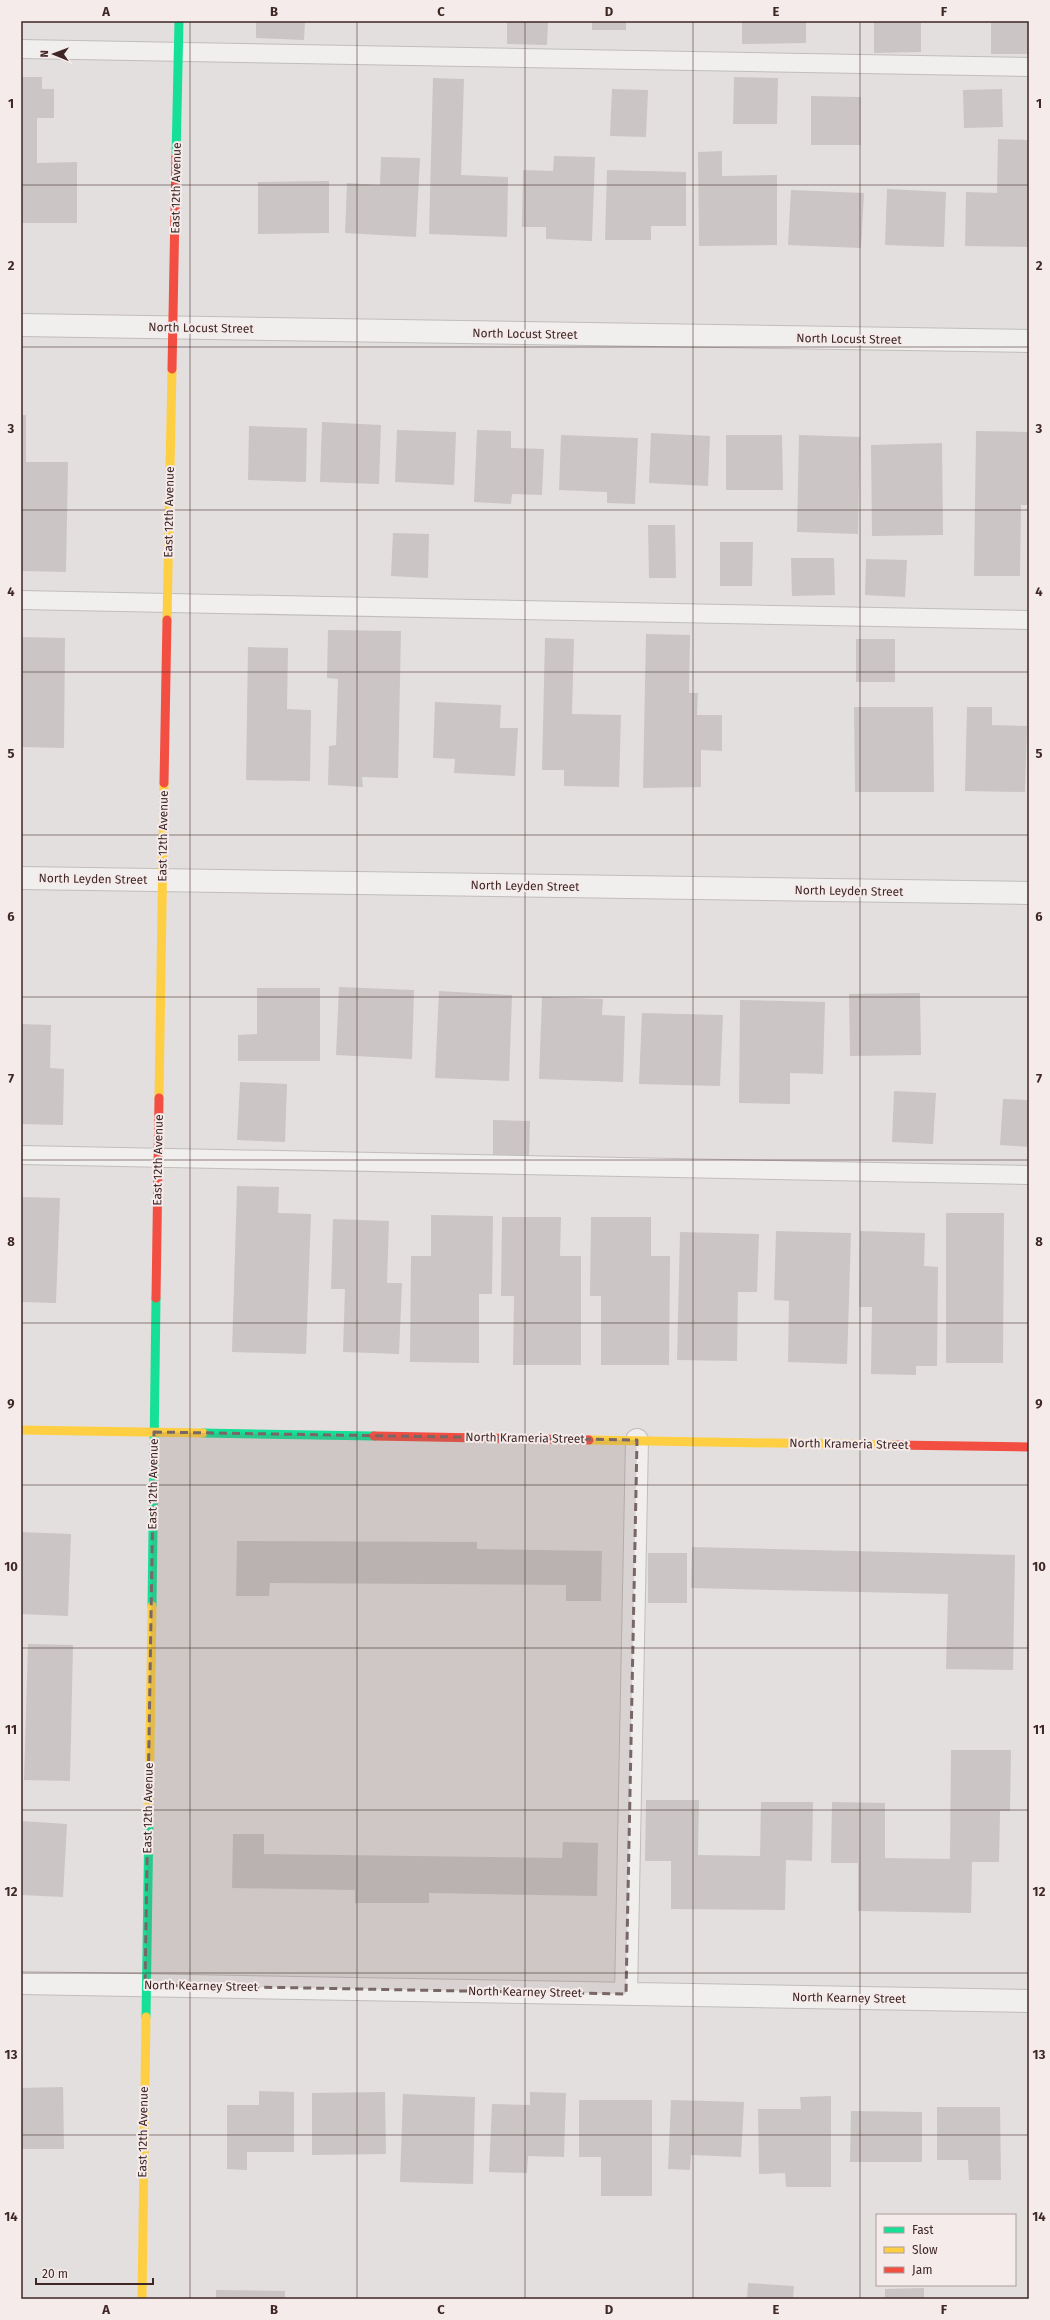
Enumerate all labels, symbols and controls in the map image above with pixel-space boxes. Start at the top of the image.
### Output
text: A [101,4,110,19]
text: B [270,4,278,19]
text: C [437,4,445,19]
text: D [605,4,614,19]
text: E [773,4,780,19]
text: F [941,4,948,19]
north arrow [34,34,74,74]
text: N [38,50,51,58]
text: 1 [8,96,14,111]
text: 1 [1036,96,1042,111]
street label: East 12th Avenue [168,142,184,234]
text: 2 [8,258,15,273]
text: 2 [1036,258,1043,273]
street label: North Locust Street [148,320,254,336]
street label: North Locust Street [472,326,578,342]
street label: North Locust Street [796,331,902,347]
text: 3 [7,421,15,436]
text: 3 [1035,421,1043,436]
street label: East 12th Avenue [161,466,177,558]
text: 4 [7,584,15,599]
text: 4 [1035,584,1043,599]
text: 5 [8,746,15,761]
text: 5 [1036,746,1043,761]
street label: East 12th Avenue [155,790,171,882]
street label: North Leyden Street [38,871,148,887]
street label: North Leyden Street [470,878,580,894]
street label: North Leyden Street [794,883,904,899]
text: 6 [7,909,15,924]
text: 6 [1035,909,1043,924]
text: 7 [8,1071,14,1086]
text: 7 [1036,1071,1042,1086]
street label: East 12th Avenue [150,1114,166,1206]
text: 8 [7,1234,15,1249]
text: 8 [1035,1234,1043,1249]
text: 9 [7,1396,15,1411]
text: 9 [1035,1396,1043,1411]
street label: North Krameria Street [465,1430,585,1446]
street label: North Krameria Street [789,1436,909,1452]
street label: East 12th Avenue [145,1438,161,1530]
text: 10 [4,1559,18,1574]
text: 10 [1032,1559,1046,1574]
text: 11 [5,1722,17,1737]
text: 11 [1033,1722,1045,1737]
street label: East 12th Avenue [140,1762,156,1854]
text: 12 [5,1884,18,1899]
text: 12 [1033,1884,1046,1899]
street label: North Kearney Street [144,1978,259,1994]
street label: North Kearney Street [468,1984,583,2000]
street label: North Kearney Street [792,1990,907,2006]
text: 13 [5,2047,18,2062]
text: 13 [1033,2047,1046,2062]
street label: East 12th Avenue [135,2086,151,2178]
text: 14 [4,2209,18,2224]
text: 14 [1032,2209,1046,2224]
legend [876,2214,1016,2286]
text: Fast [912,2223,934,2237]
text: Slow [912,2243,938,2257]
scale bar [36,2260,153,2286]
text: Jam [912,2263,932,2277]
text: 20 m [42,2267,68,2281]
text: A [101,2302,110,2317]
text: B [270,2302,278,2317]
text: C [437,2302,445,2317]
text: D [605,2302,614,2317]
text: E [773,2302,780,2317]
text: F [941,2302,948,2317]

